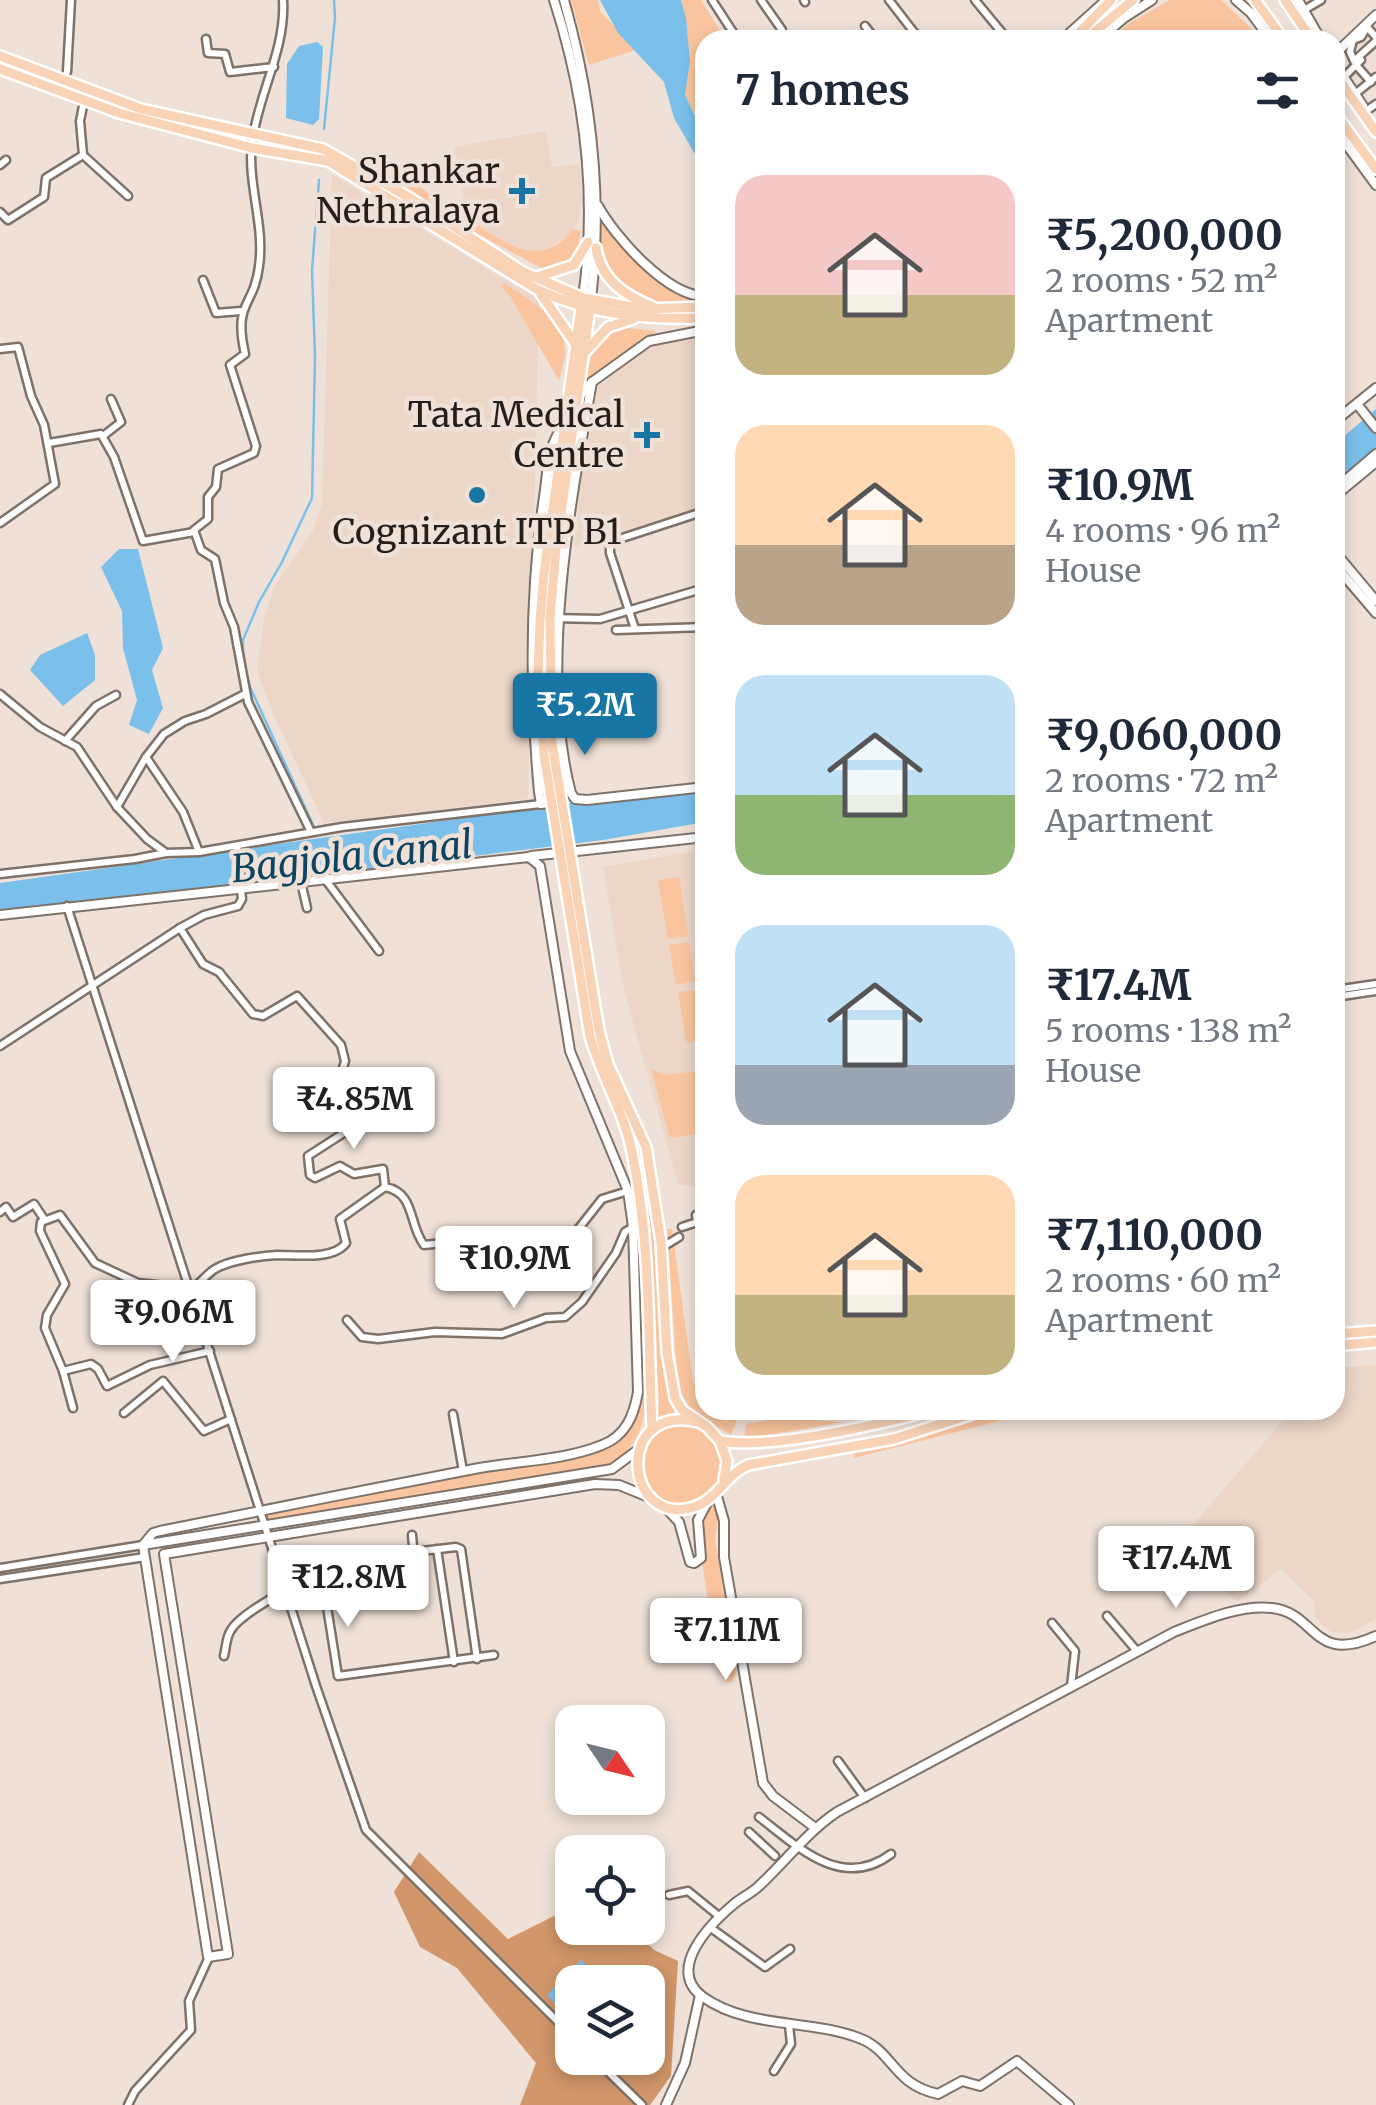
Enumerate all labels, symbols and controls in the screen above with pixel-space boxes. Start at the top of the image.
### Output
icon: filters [1250,63,1305,118]
text: 7 homes [735,64,910,116]
place label: Shankar Nethralaya [316,149,500,233]
marker: Shankar Nethralaya [509,178,535,204]
text: ₹5,200,000 [1045,209,1283,261]
icon: home [815,215,935,335]
text: 2 rooms · 52 m² [1045,261,1277,301]
text: Apartment [1045,301,1213,341]
place label: Tata Medical Centre [408,393,624,477]
marker: Tata Medical Centre [634,422,660,448]
text: ₹10.9M [1045,459,1194,511]
icon: home [815,465,935,585]
marker: Cognizant ITP B1 [466,484,488,506]
place label: Cognizant ITP B1 [332,510,622,554]
text: 4 rooms · 96 m² [1045,511,1280,551]
text: House [1045,551,1141,591]
pin: ₹5.2M [515,673,655,758]
text: ₹5.2M [535,685,635,725]
text: ₹9,060,000 [1045,709,1282,761]
icon: home [815,715,935,835]
text: 2 rooms · 72 m² [1045,761,1278,801]
text: Apartment [1045,801,1213,841]
water label: Bagjola Canal [229,820,475,893]
text: ₹17.4M [1045,959,1192,1011]
icon: home [815,965,935,1085]
text: 5 rooms · 138 m² [1045,1011,1291,1051]
text: House [1045,1051,1141,1091]
pin: ₹4.85M [273,1067,435,1152]
text: ₹4.85M [295,1079,413,1119]
text: ₹7,110,000 [1045,1209,1263,1261]
icon: home [815,1215,935,1335]
pin: ₹10.9M [433,1226,595,1311]
text: ₹10.9M [457,1238,571,1278]
text: 2 rooms · 60 m² [1045,1261,1281,1301]
pin: ₹9.06M [92,1280,254,1365]
text: ₹9.06M [112,1292,234,1332]
text: Apartment [1045,1301,1213,1341]
pin: ₹17.4M [1095,1526,1257,1611]
text: ₹17.4M [1120,1538,1232,1578]
pin: ₹12.8M [267,1545,429,1630]
text: ₹12.8M [290,1557,406,1597]
pin: ₹7.11M [645,1598,807,1683]
text: ₹7.11M [672,1610,780,1650]
north arrow [555,1705,665,1815]
map controls [555,1705,665,2075]
button: locate [555,1835,665,1945]
button: layers [555,1965,665,2075]

